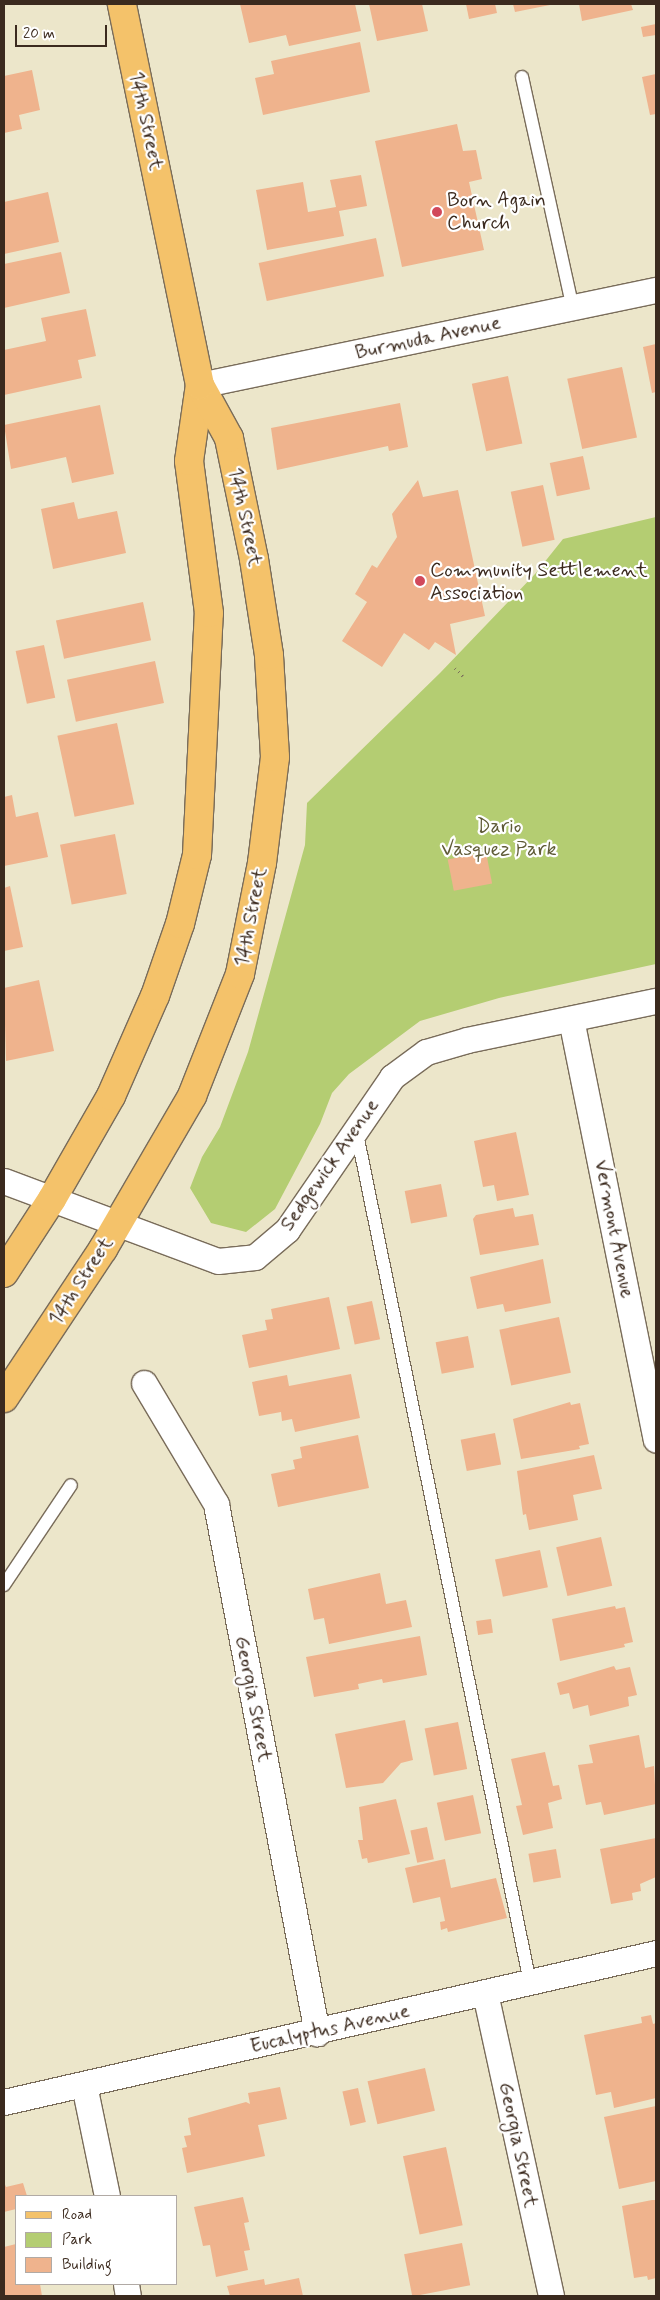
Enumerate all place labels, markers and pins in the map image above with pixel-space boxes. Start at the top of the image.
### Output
place label: Born Again Church [447,188,544,235]
marker: Born Again Church [431,206,443,218]
place label: Community Settlement Association [430,558,648,605]
marker: Community Settlement Association [414,575,426,587]

